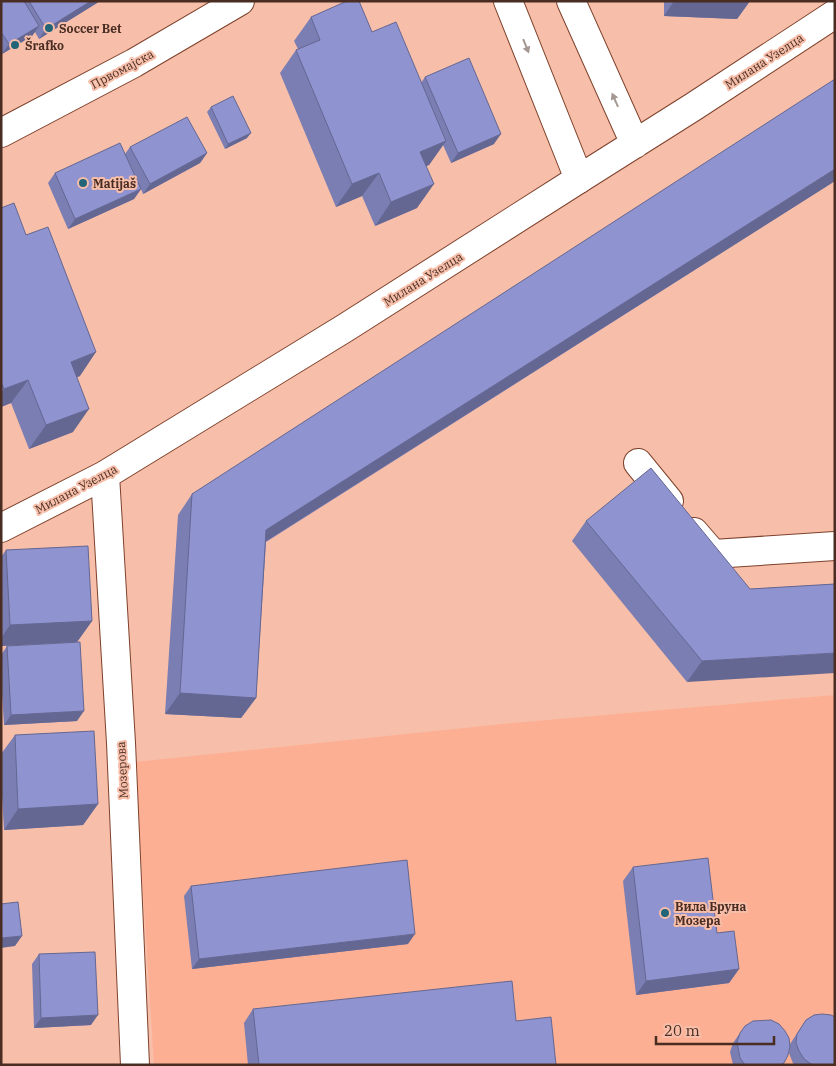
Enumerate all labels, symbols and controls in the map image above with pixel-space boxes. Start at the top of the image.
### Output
place label: Soccer Bet [59,21,122,36]
marker: Soccer Bet [43,22,55,34]
street label: Милана Узелца [722,30,807,92]
place label: Šrafko [25,37,64,53]
marker: Šrafko [9,39,21,51]
one-way arrow [523,39,531,54]
street label: Првомајска [88,46,156,92]
one-way arrow [610,93,618,107]
place label: Matijaš [93,176,136,191]
marker: Matijaš [77,177,89,189]
street label: Милана Узелца [381,248,466,309]
street label: Милана Узелца [32,461,120,517]
street label: Мозерова [113,741,131,799]
place label: Вила Бруна Мозера [675,899,746,928]
marker: Вила Бруна Мозера [659,907,671,919]
scale bar [656,1014,774,1046]
text: 20 m [664,1021,700,1040]

